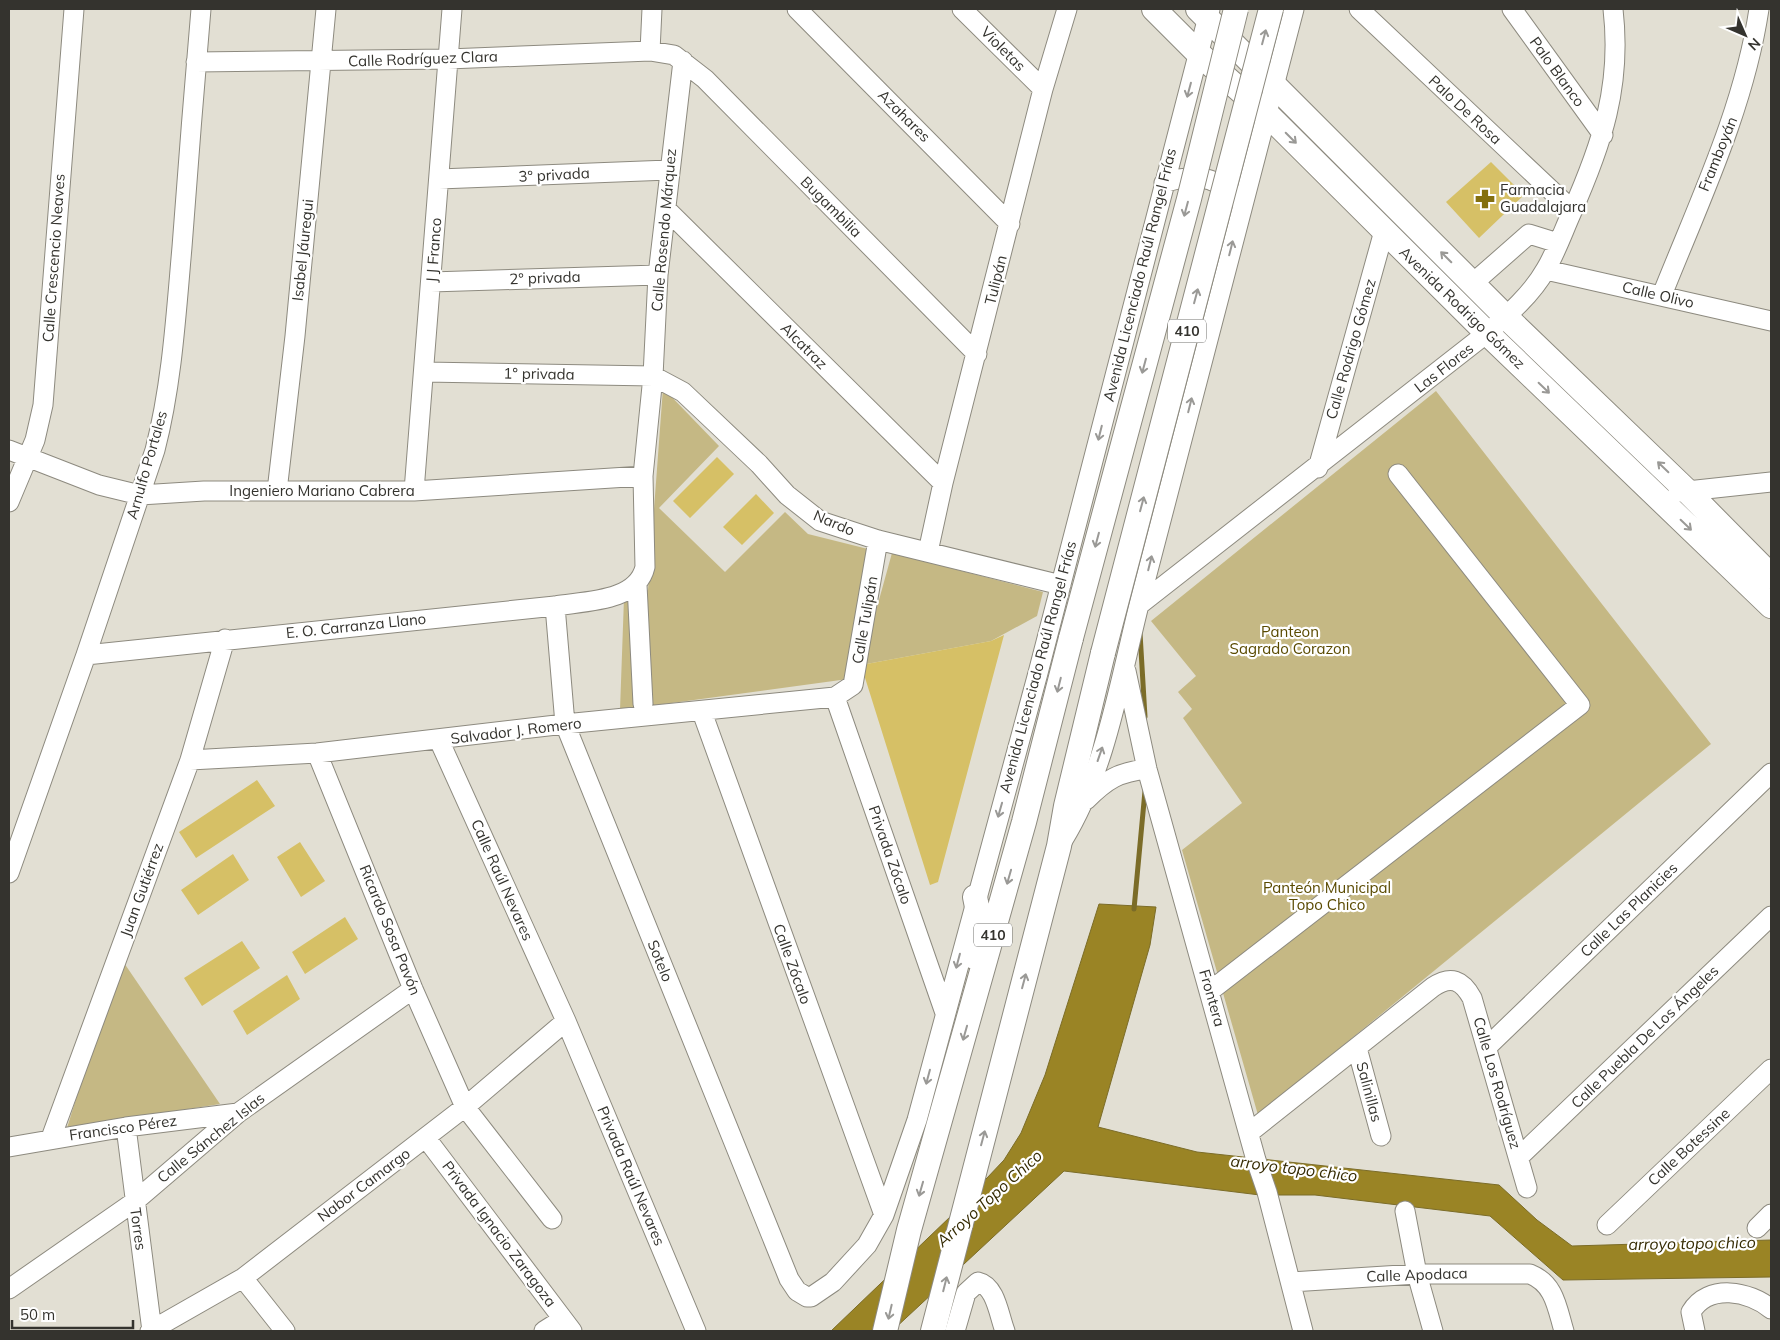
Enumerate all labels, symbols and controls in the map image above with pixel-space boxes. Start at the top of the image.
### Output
north arrow [1720,10,1770,60]
street label: Violetas [977,22,1030,75]
one-way arrow [1260,30,1269,46]
street label: Palo Blanco [1526,33,1589,110]
text: N [1744,34,1764,54]
street label: Calle Rodríguez Clara [348,46,498,71]
street label: Palo De Rosa [1425,71,1506,148]
one-way arrow [1184,81,1193,97]
street label: Azahares [874,85,935,146]
street label: Framboyán [1694,114,1741,194]
one-way arrow [1285,132,1297,145]
street label: Avenida Licenciado Raúl Rangel Frías [1099,146,1180,404]
street label: Calle Rosendo Márquez [647,147,680,312]
street label: 3° privada [518,163,590,186]
street label: Bugambilia [797,172,866,241]
street label: Calle Crescencio Neaves [38,173,69,343]
place label: Farmacia Guadalajara [1500,180,1586,216]
pharmacy icon: Farmacia Guadalajara [1474,188,1496,210]
street label: Isabel Jáuregui [288,198,317,302]
one-way arrow [1181,200,1190,216]
street label: J J Franco [422,217,445,283]
one-way arrow [1227,240,1236,256]
street label: Avenida Rodrigo Gómez [1395,243,1529,373]
one-way arrow [1440,251,1452,263]
street label: Tulipán [980,253,1011,307]
street label: 2° privada [509,267,581,288]
street label: Calle Rodrigo Gómez [1321,276,1380,421]
street label: Calle Olivo [1620,277,1696,312]
one-way arrow [1192,288,1201,304]
street label: Alcatraz [777,318,832,373]
road number: 410 [1168,320,1206,342]
street label: Las Flores [1410,339,1477,397]
one-way arrow [1139,357,1148,373]
street label: 1° privada [503,363,575,384]
one-way arrow [1538,382,1550,394]
one-way arrow [1186,398,1195,414]
street label: Arnulfo Portales [122,408,171,521]
one-way arrow [1094,425,1104,441]
one-way arrow [1656,461,1669,473]
street label: Ingeniero Mariano Cabrera [229,481,415,500]
one-way arrow [1138,496,1147,512]
street label: Nardo [811,505,858,540]
one-way arrow [1680,519,1692,531]
one-way arrow [1092,531,1101,547]
street label: Avenida Licenciado Raúl Rangel Frías [995,539,1080,795]
one-way arrow [1146,555,1155,571]
street label: Calle Tulipán [847,575,882,665]
street label: E. O. Carranza Llano [285,609,427,642]
park label: Panteon Sagrado Corazon [1230,622,1350,658]
one-way arrow [1054,677,1063,693]
street label: Salvador J. Romero [449,713,582,748]
one-way arrow [1096,746,1105,762]
one-way arrow [994,802,1004,818]
street label: Privada Zócalo [865,803,916,907]
street label: Calle Raúl Nevares [467,816,538,943]
street label: Juan Gutiérrez [116,840,167,939]
street label: Calle Las Planicies [1576,858,1681,961]
street label: Ricardo Sosa Pavón [356,862,425,998]
one-way arrow [1004,868,1014,884]
park label: Panteón Municipal Topo Chico [1263,878,1391,914]
street label: Calle Zócalo [769,921,816,1007]
road number: 410 [974,924,1012,946]
street label: Sotelo [644,937,677,984]
one-way arrow [953,952,963,968]
street label: Calle Puebla De Los Ángeles [1567,961,1722,1112]
street label: Frontera [1195,967,1230,1029]
one-way arrow [1020,974,1029,990]
street label: Calle Los Rodríguez [1470,1015,1526,1151]
one-way arrow [960,1025,970,1041]
street label: Salinillas [1352,1060,1387,1124]
one-way arrow [923,1068,932,1084]
street label: Calle Sánchez Islas [153,1088,268,1187]
street label: Privada Raúl Nevares [593,1103,669,1249]
street label: Calle Botessine [1644,1104,1734,1190]
street label: Francisco Pérez [68,1111,178,1144]
one-way arrow [978,1131,988,1147]
street label: Nabor Camargo [314,1144,414,1226]
water label: Arroyo Topo Chico [931,1145,1046,1251]
water label: arroyo topo chico [1230,1150,1358,1186]
street label: Privada Ignacio Zaragoza [438,1157,561,1310]
one-way arrow [915,1181,925,1197]
street label: Torres [126,1206,151,1251]
water label: arroyo topo chico [1628,1232,1756,1254]
street label: Calle Apodaca [1366,1263,1468,1286]
one-way arrow [941,1276,950,1292]
scale bar [12,1298,134,1330]
one-way arrow [885,1303,894,1319]
text: 50 m [20,1305,55,1324]

